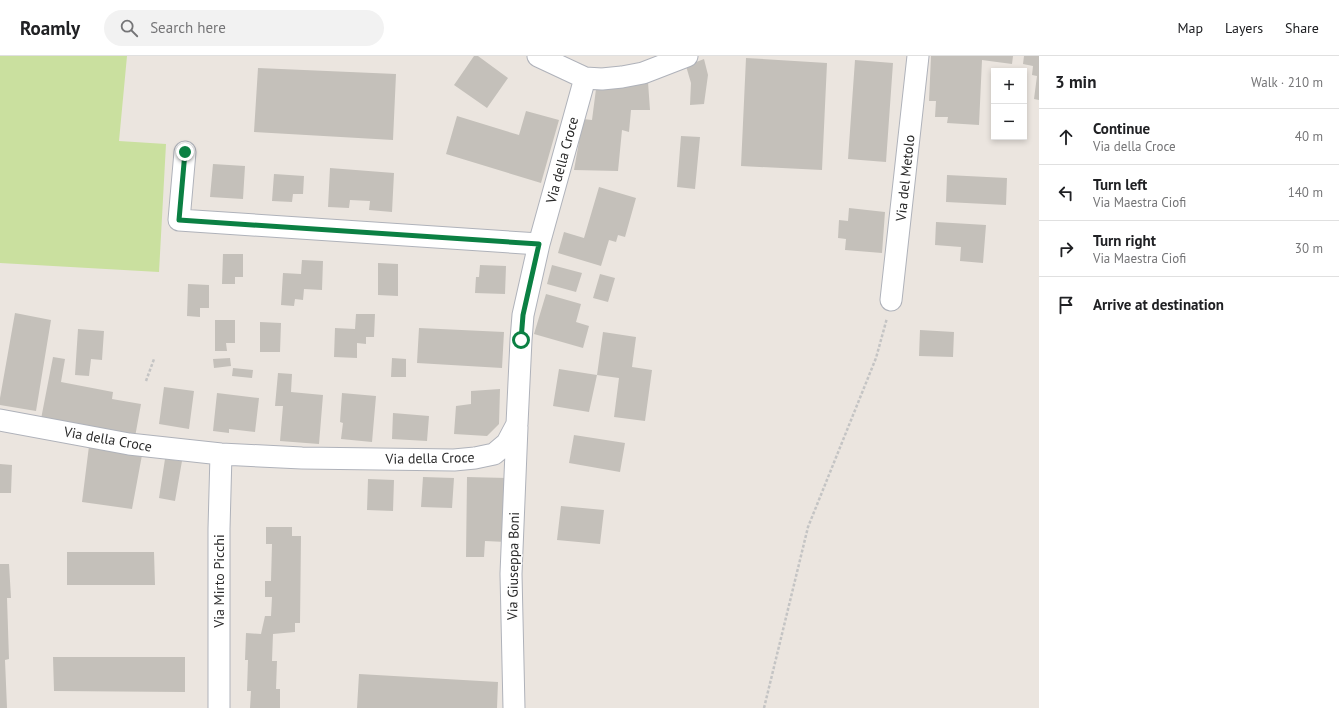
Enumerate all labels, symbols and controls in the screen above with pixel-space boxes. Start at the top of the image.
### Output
search box [104,10,384,46]
text: Roamly [20,16,80,40]
icon: search [118,17,140,39]
text: Search here [150,18,226,37]
text: Map [1177,19,1203,37]
text: Layers [1225,19,1263,37]
text: Share [1285,19,1319,37]
map controls [991,68,1027,140]
button: + [991,68,1027,104]
text: 3 min [1055,71,1096,93]
text: Walk · 210 m [1251,74,1323,91]
button: − [991,104,1027,140]
street label: Via della Croce [542,115,582,206]
text: Continue [1093,119,1150,138]
icon: ahead [1055,126,1077,148]
text: 40 m [1295,128,1323,145]
street label: Via del Metolo [891,134,918,223]
text: Via della Croce [1093,138,1176,155]
route end [176,143,194,161]
text: Turn left [1093,175,1147,194]
icon: left [1055,182,1077,204]
text: 140 m [1288,184,1323,201]
text: Via Maestra Ciofi [1093,194,1186,211]
text: Turn right [1093,231,1156,250]
icon: right [1055,238,1077,260]
text: 30 m [1295,240,1323,257]
text: Via Maestra Ciofi [1093,250,1186,267]
icon: arrive [1055,294,1077,316]
text: Arrive at destination [1093,295,1224,314]
route start [512,331,530,349]
street label: Via della Croce [62,422,153,456]
street label: Via della Croce [384,448,475,468]
street label: Via Giuseppa Boni [503,512,523,621]
street label: Via Mirto Picchi [210,534,228,629]

